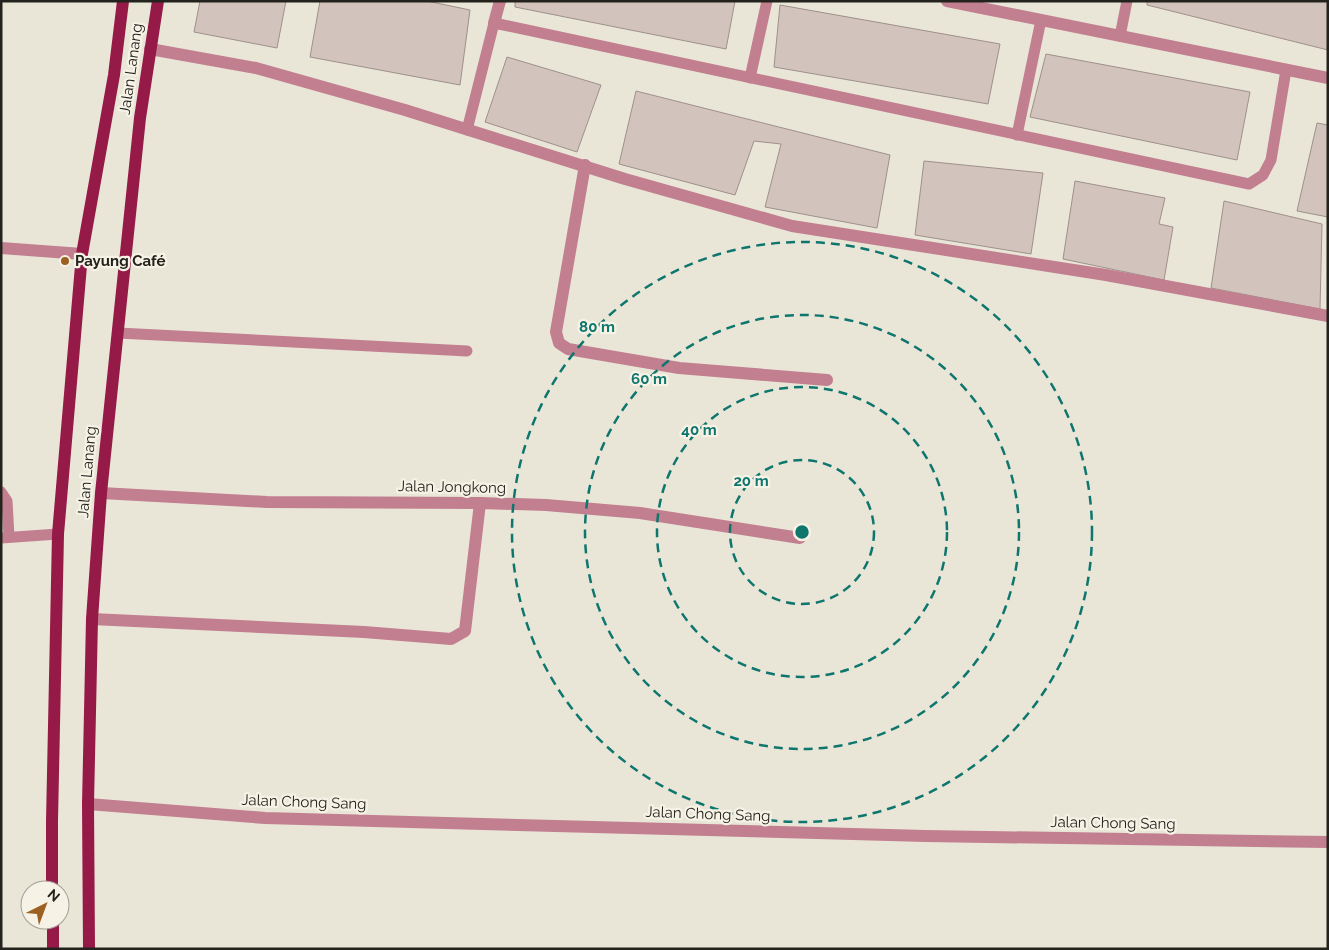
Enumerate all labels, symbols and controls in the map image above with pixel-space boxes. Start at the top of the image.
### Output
street label: Jalan Lanang [116,22,146,116]
place label: Payung Café [75,252,166,270]
marker: Payung Café [59,255,71,267]
text: 80 m [579,318,615,336]
text: 60 m [631,370,667,388]
text: 40 m [681,421,717,439]
street label: Jalan Lanang [74,425,100,519]
text: 20 m [733,472,769,490]
street label: Jalan Jongkong [398,477,506,497]
centre of rings [793,523,811,541]
street label: Jalan Chong Sang [241,791,367,813]
street label: Jalan Chong Sang [645,803,771,825]
street label: Jalan Chong Sang [1050,813,1176,833]
north arrow [20,880,70,930]
text: N [44,886,63,905]

